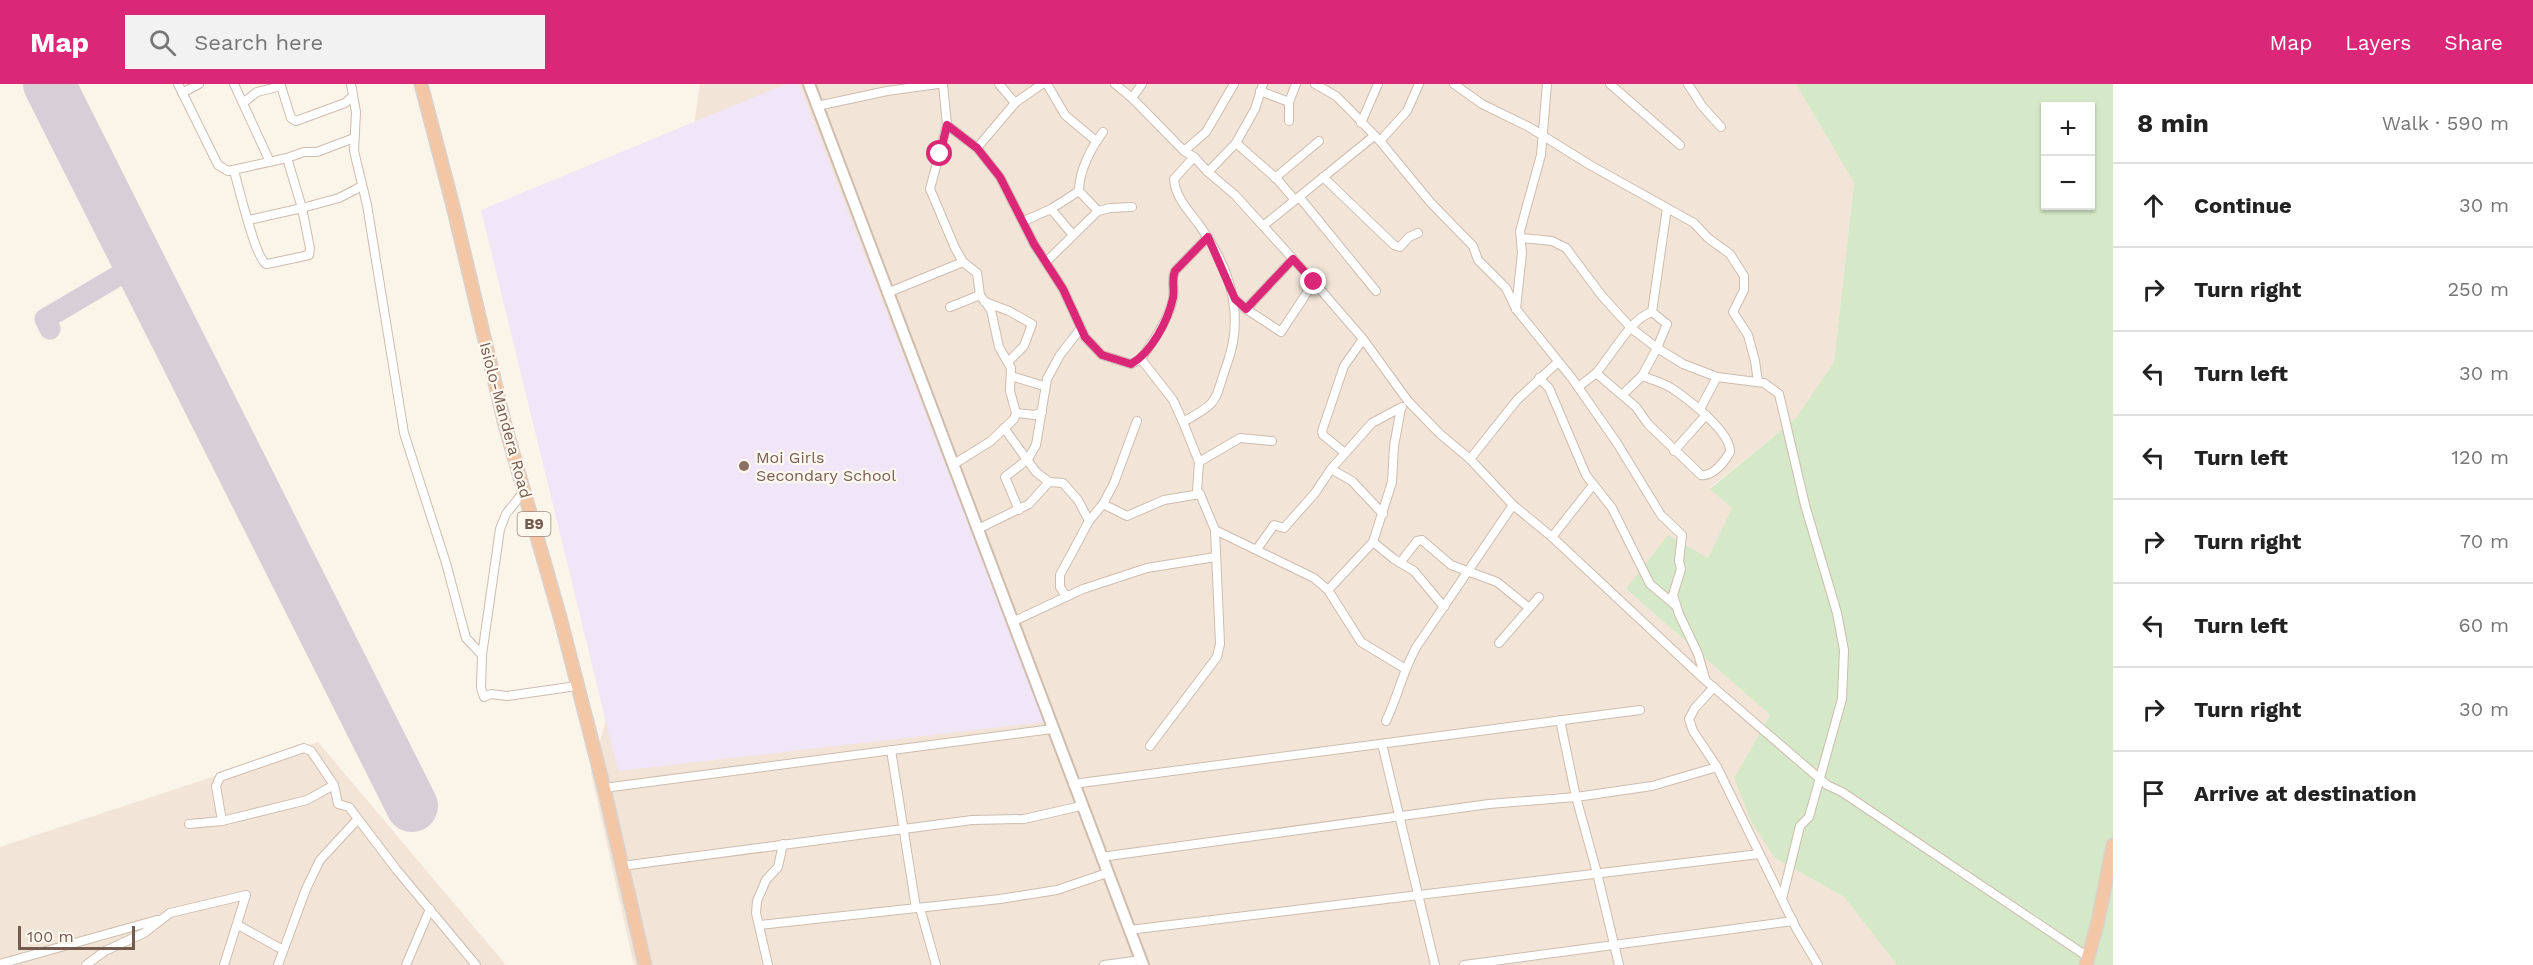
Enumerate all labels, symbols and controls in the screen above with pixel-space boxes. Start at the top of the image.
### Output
search box [125,15,545,69]
text: Map [30,26,89,59]
icon: search [146,26,179,59]
text: Search here [194,30,323,55]
text: Map [2269,30,2312,55]
text: Layers [2345,30,2411,55]
text: Share [2444,30,2503,55]
map controls [2041,102,2095,210]
button: + [2041,102,2095,156]
text: 8 min [2137,108,2209,138]
text: Walk · 590 m [2382,111,2509,135]
route start [926,140,952,166]
button: − [2041,156,2095,210]
icon: ahead [2137,189,2170,222]
text: Continue [2194,193,2292,218]
text: 30 m [2459,193,2509,217]
route end [1300,268,1326,294]
icon: right [2137,273,2170,306]
text: Turn right [2194,277,2301,302]
text: 250 m [2447,277,2509,301]
street label: Isiolo-Mandera Road [476,340,536,500]
icon: left [2137,357,2170,390]
text: Turn left [2194,361,2288,386]
text: 30 m [2459,361,2509,385]
icon: left [2137,441,2170,474]
text: Turn left [2194,445,2288,470]
text: 120 m [2451,445,2509,469]
place label: Moi Girls Secondary School [756,448,896,485]
marker: Moi Girls Secondary School [737,459,751,473]
road number: B9 [518,512,550,536]
icon: right [2137,525,2170,558]
text: Turn right [2194,529,2301,554]
text: 70 m [2460,529,2509,553]
icon: left [2137,609,2170,642]
text: Turn left [2194,613,2288,638]
text: 60 m [2459,613,2509,637]
icon: right [2137,693,2170,726]
text: Turn right [2194,697,2301,722]
text: 30 m [2459,697,2509,721]
icon: arrive [2137,777,2170,810]
text: Arrive at destination [2194,781,2417,806]
scale bar [18,923,135,950]
text: 100 m [27,927,74,946]

